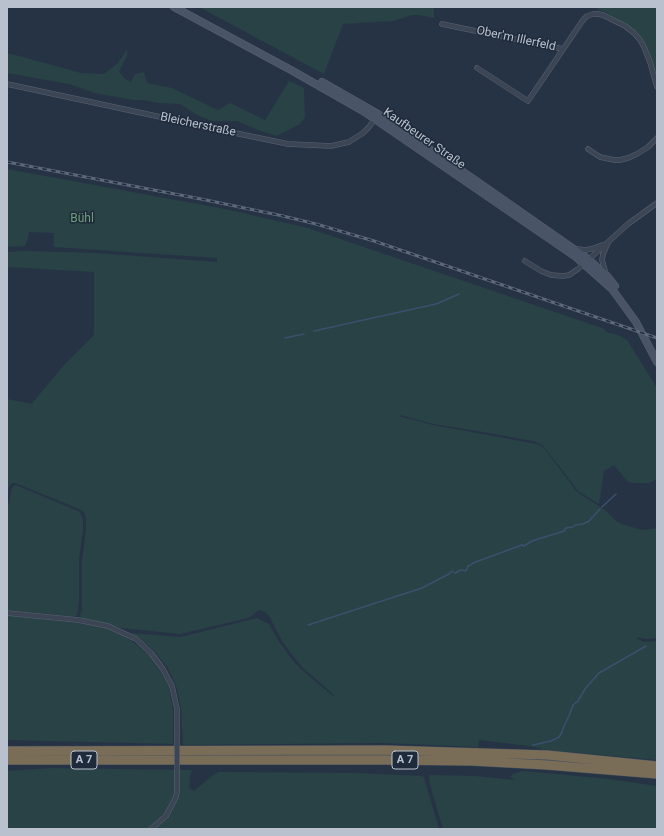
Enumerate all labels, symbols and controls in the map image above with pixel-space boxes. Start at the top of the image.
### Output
street label: Ober'm Illerfeld [475,24,557,54]
street label: Kaufbeurer Straße [380,105,468,173]
street label: Bleicherstraße [159,110,237,140]
park label: Bühl [70,212,94,226]
road number: A 7 [71,751,97,769]
road number: A 7 [392,751,418,769]

